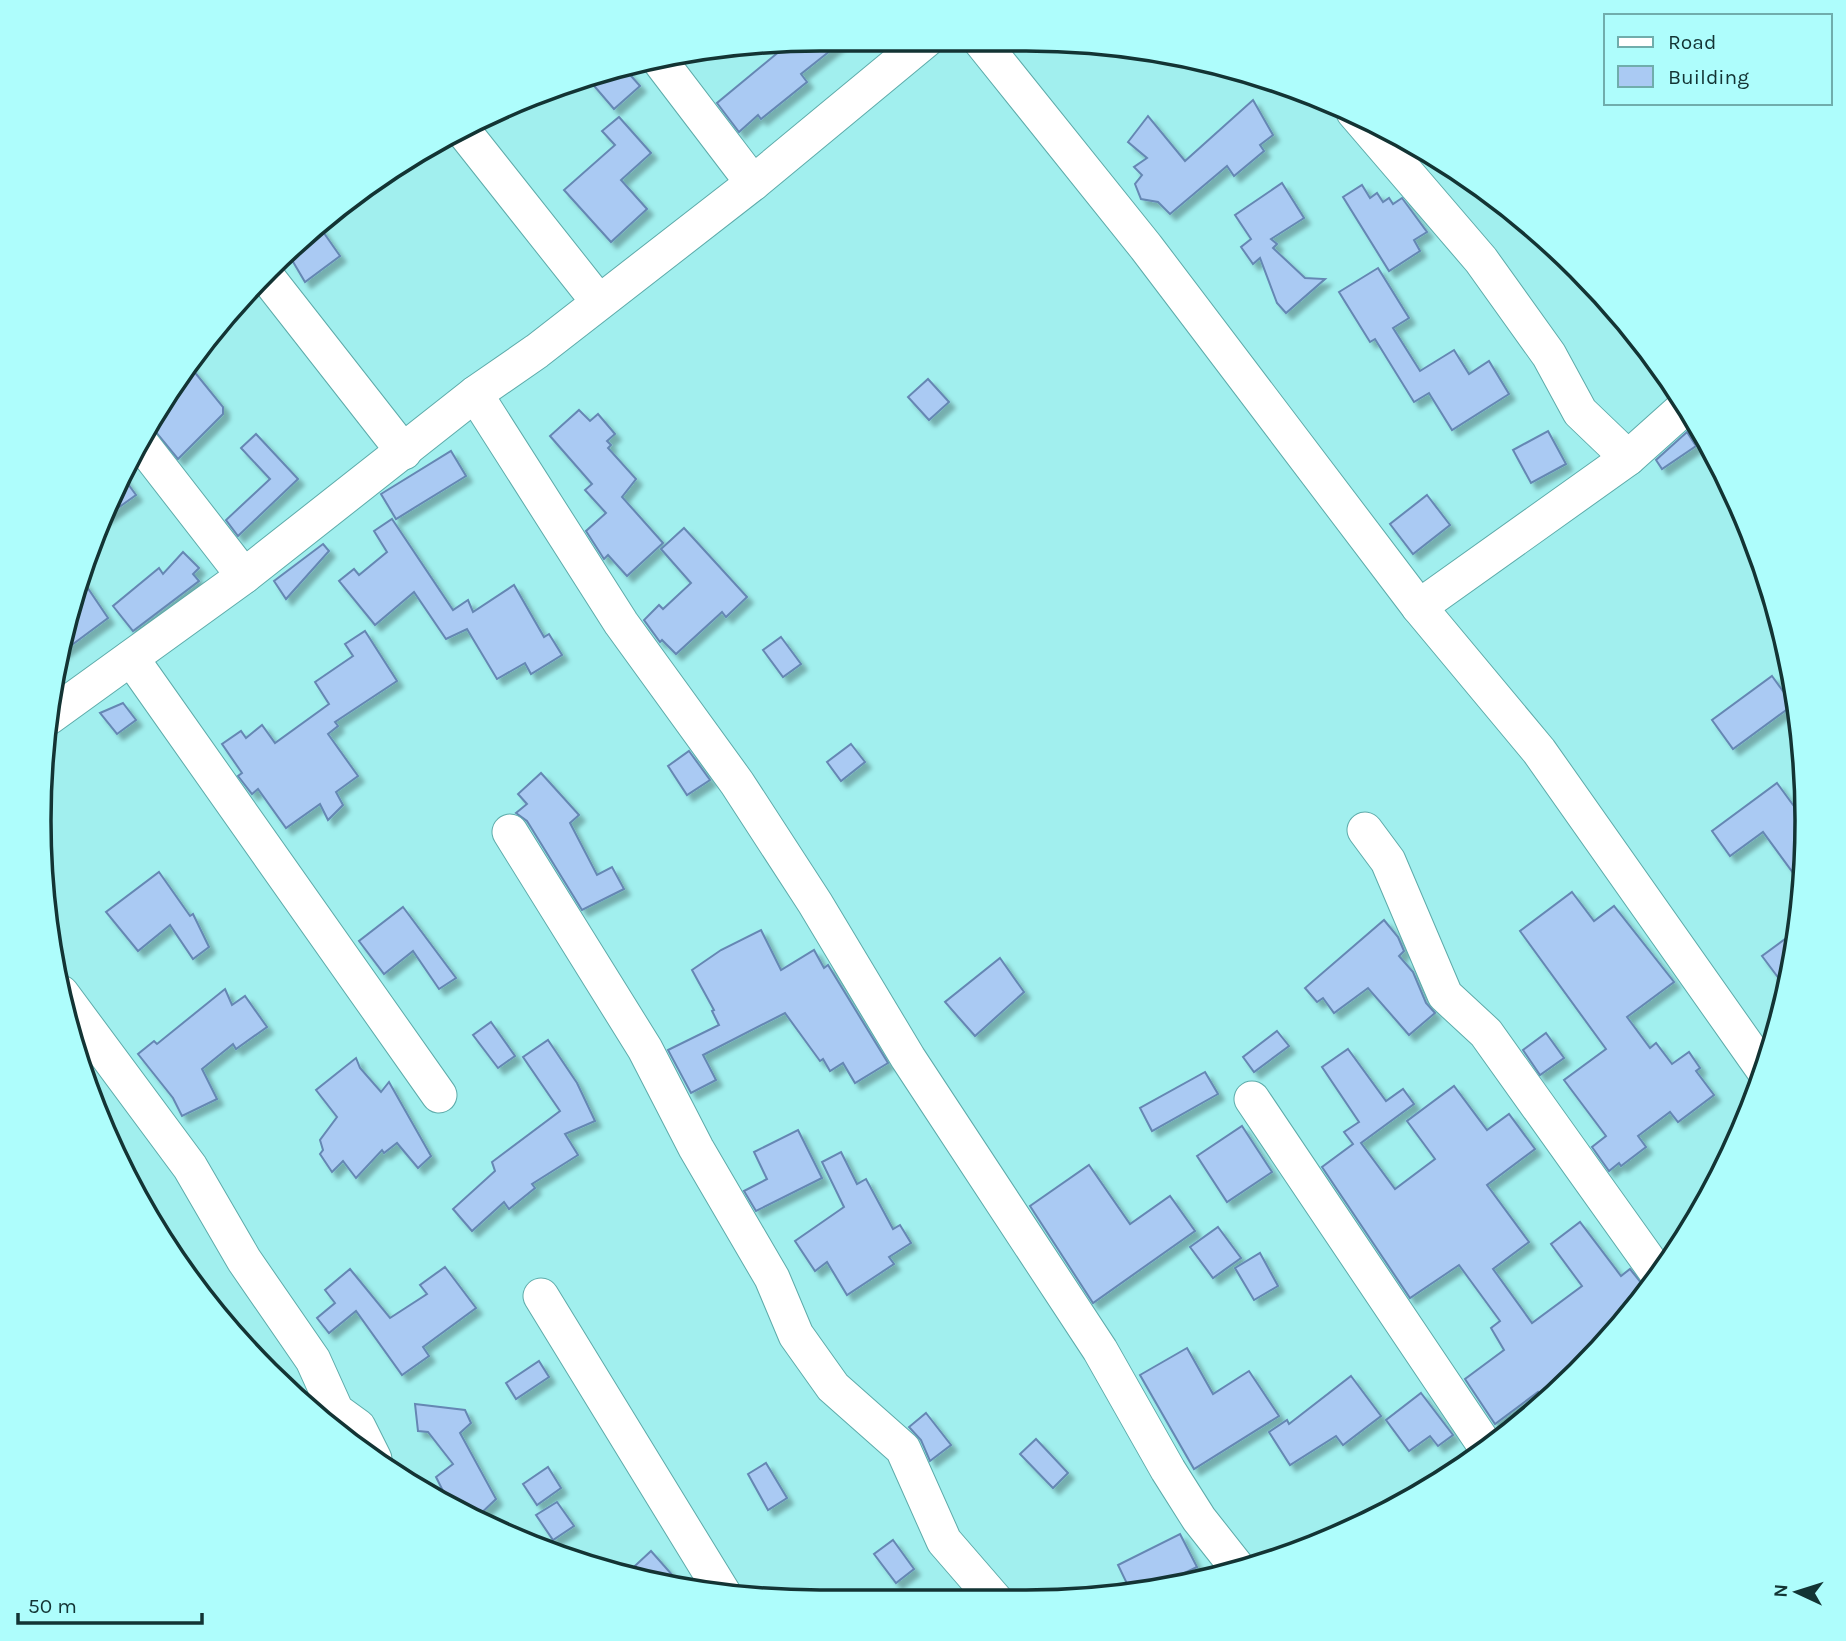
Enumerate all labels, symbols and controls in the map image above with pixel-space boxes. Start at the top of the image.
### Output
legend [1604,14,1832,105]
text: Road [1668,30,1716,54]
text: Building [1668,65,1749,89]
north arrow [1762,1557,1832,1627]
scale bar [18,1582,201,1626]
text: N [1770,1583,1792,1598]
text: 50 m [28,1594,77,1618]

